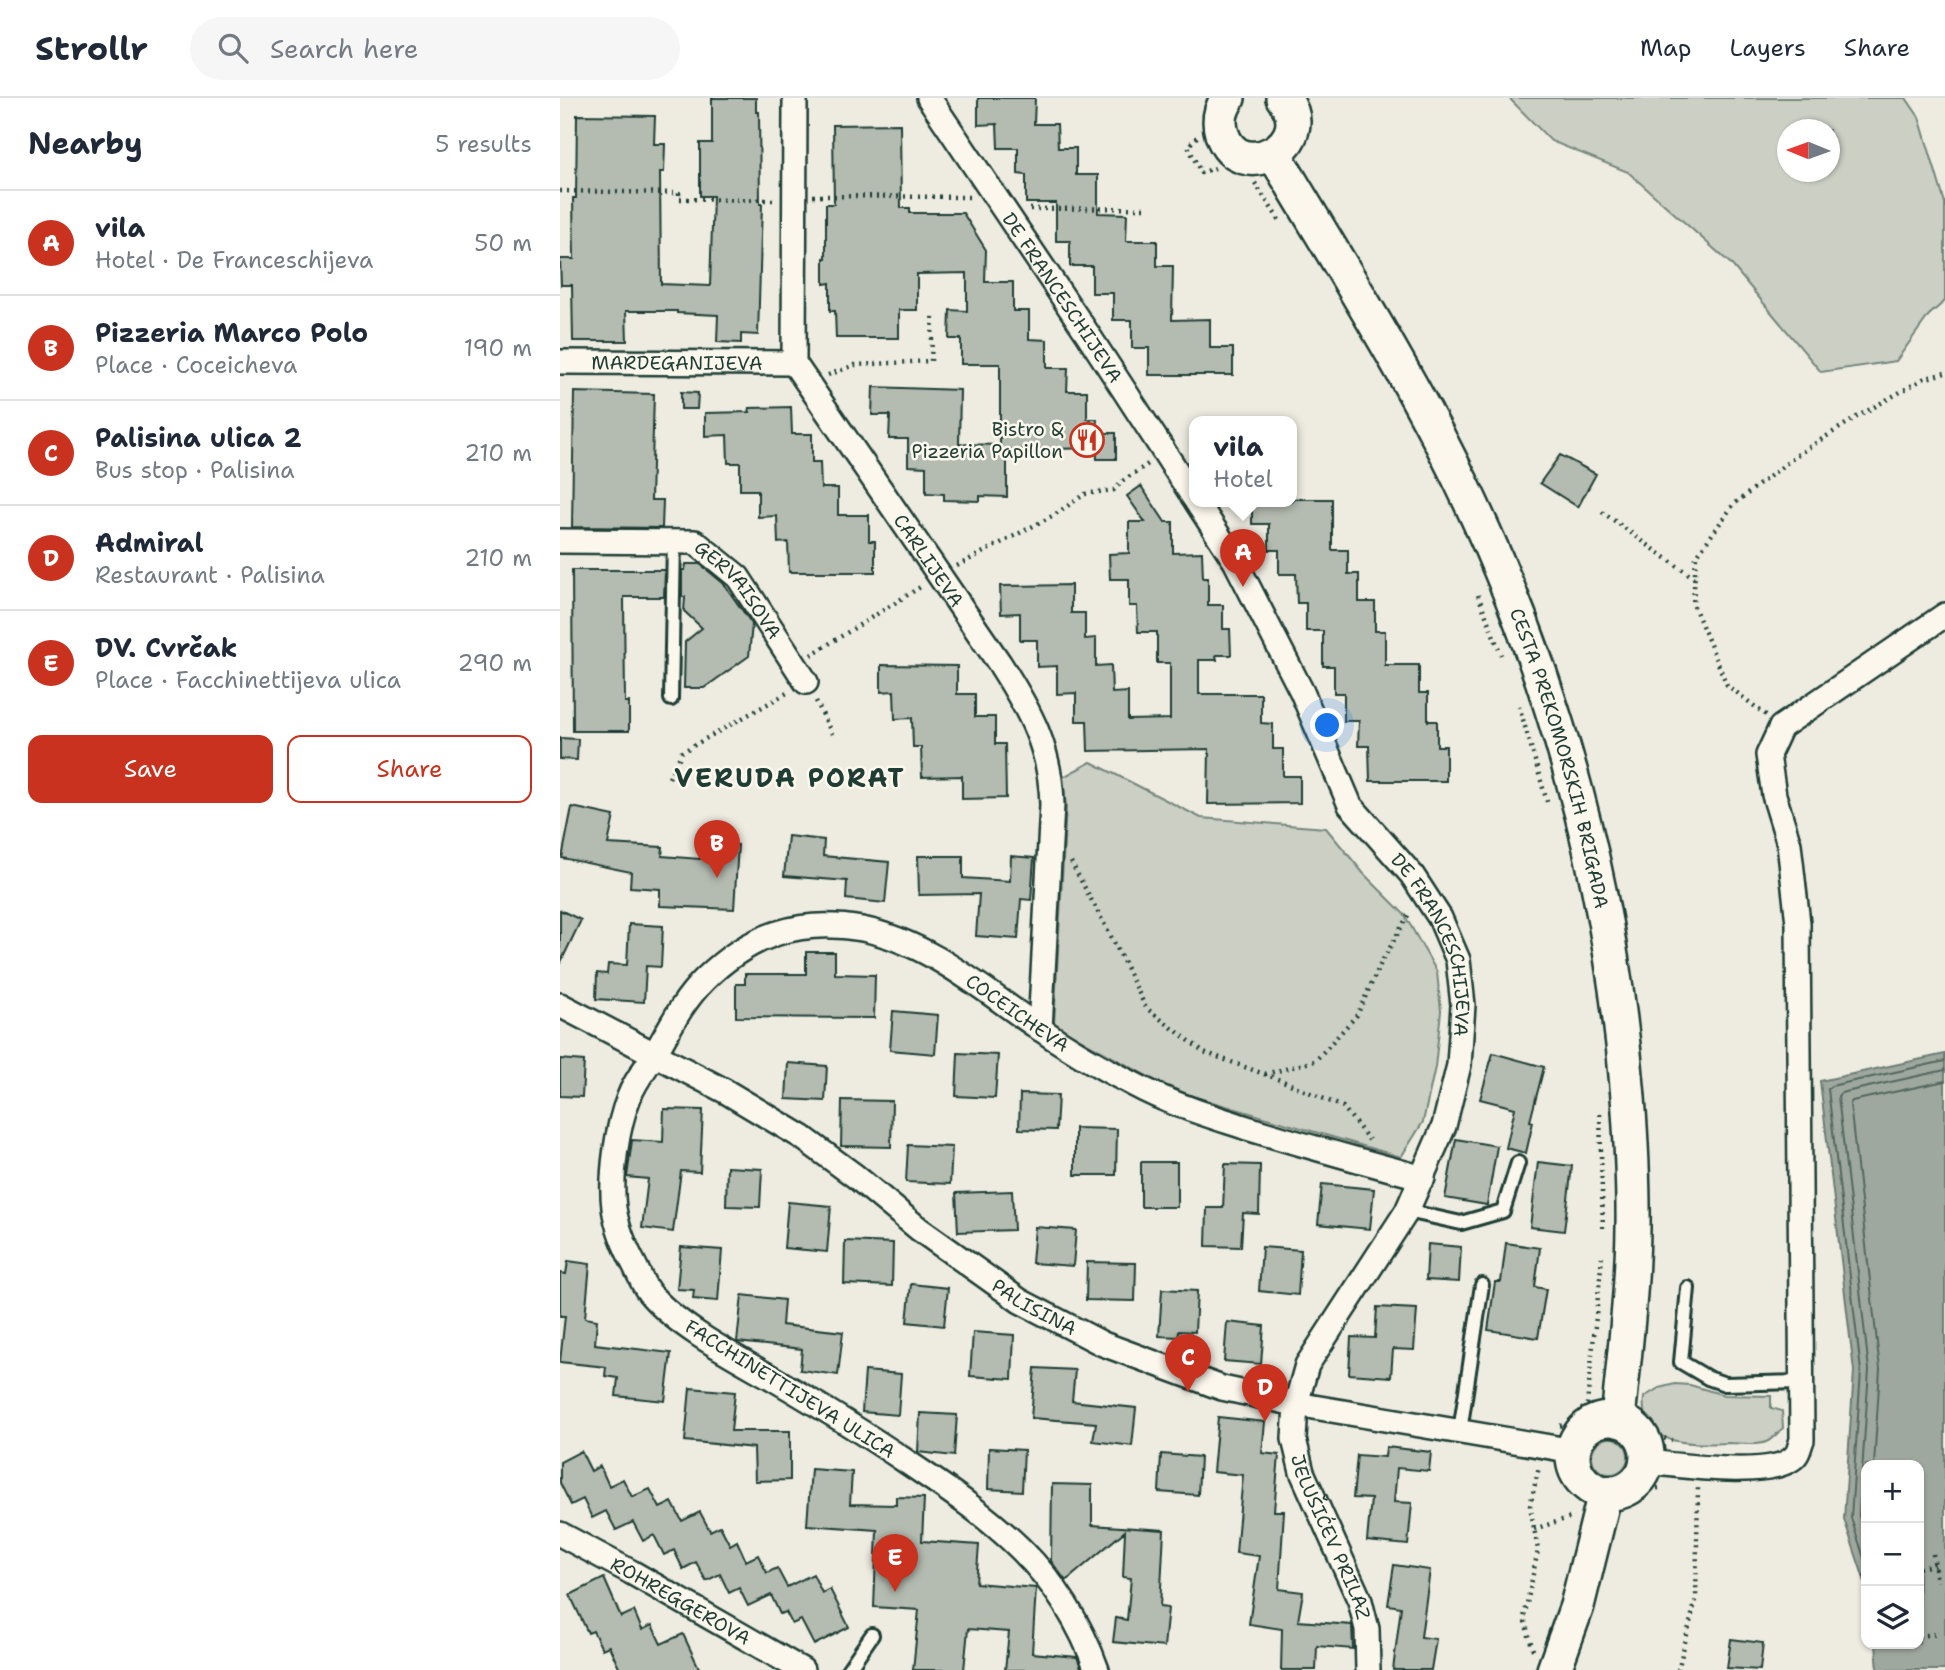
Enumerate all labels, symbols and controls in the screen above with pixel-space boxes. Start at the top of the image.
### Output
search box [190,17,680,80]
text: Strollr [35,26,148,71]
icon: search [214,29,252,67]
text: Search here [270,31,419,66]
text: Map [1640,32,1691,64]
text: Layers [1729,32,1806,64]
text: Share [1844,32,1910,64]
north arrow [1777,119,1840,182]
text: Nearby [28,123,143,164]
text: 5 results [435,129,532,159]
street label: DE FRANCESCHIJEVA [997,207,1128,387]
text: vila [95,210,145,245]
text: A [42,228,60,258]
text: 50 m [474,228,532,258]
text: Hotel · De Franceschijeva [95,245,373,275]
text: Pizzeria Marco Polo [95,315,368,350]
text: B [44,333,58,363]
text: 190 m [464,333,532,363]
text: Place · Coceicheva [95,350,297,380]
street label: MARDEGANIJEVA [591,350,763,375]
popup [1189,416,1297,507]
place label: Bistro & Pizzeria Papillon [912,417,1064,464]
text: Palisina ulica 2 [95,420,302,455]
restaurant icon: Bistro & Pizzeria Papillon [1068,421,1106,459]
text: vila [1213,429,1264,464]
text: C [44,438,58,468]
text: 210 m [464,438,532,468]
text: Bus stop · Palisina [95,455,295,485]
text: Hotel [1213,464,1273,494]
street label: CARLIJEVA [888,509,970,612]
text: Admiral [95,525,203,560]
pin: A [1220,529,1266,587]
street label: GERVAISOVA [690,534,787,644]
text: D [43,543,59,573]
text: 210 m [464,543,532,573]
text: Restaurant · Palisina [95,560,325,590]
street label: CESTA PREKOMORSKIH BRIGADA [1504,604,1615,911]
text: DV. Cvrčak [95,630,238,665]
text: E [43,648,59,678]
text: 290 m [458,648,532,678]
text: Place · Facchinettijeva ulica [95,665,401,695]
your location [1310,708,1344,742]
button: Save [28,735,273,803]
button: Share [287,735,532,803]
district label: VERUDA PORAT [674,760,906,795]
pin: B [694,820,740,878]
street label: DE FRANCESCHIJEVA [1386,847,1476,1038]
street label: COCEICHEVA [961,968,1074,1057]
street label: PALISINA [987,1273,1081,1341]
street label: FACCHINETTIJEVA ULICA [680,1314,900,1464]
pin: C [1165,1334,1211,1392]
pin: D [1242,1364,1288,1422]
street label: JELUŠIĆEV PRILAZ [1286,1452,1377,1622]
map controls [1861,1460,1924,1649]
button: + [1861,1460,1924,1523]
button: − [1861,1523,1924,1586]
pin: E [872,1534,918,1592]
street label: ROHREGGEROVA [607,1551,755,1651]
button: layers [1861,1586,1924,1649]

